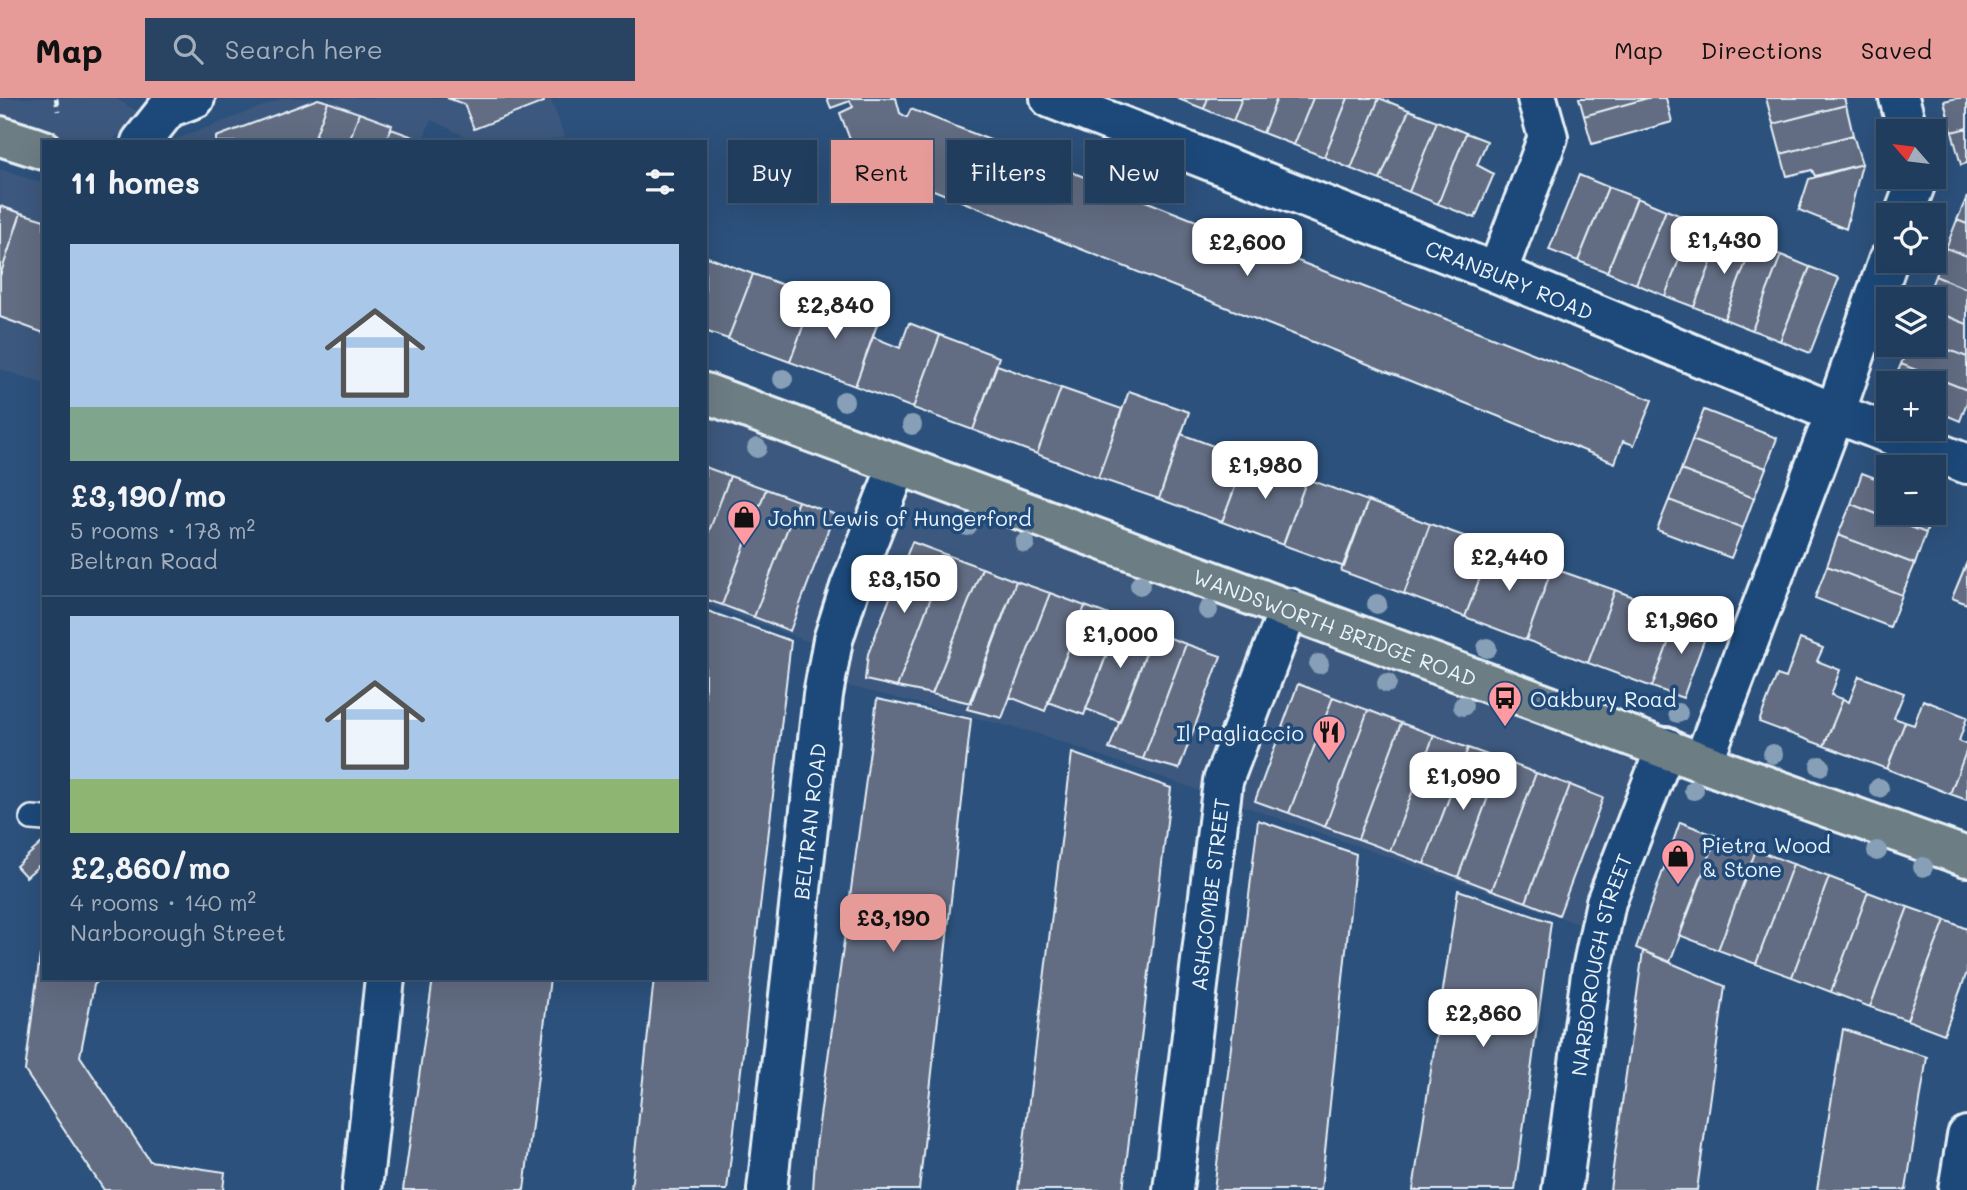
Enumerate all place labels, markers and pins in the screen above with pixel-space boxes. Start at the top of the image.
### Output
pin: £1,430 [1667,216,1781,276]
pin: £2,600 [1190,218,1304,278]
pin: £2,840 [778,282,892,341]
pin: £1,980 [1208,442,1322,501]
shop icon: John Lewis of Hungerford [725,498,763,547]
place label: John Lewis of Hungerford [768,504,1032,531]
pin: £2,440 [1452,533,1566,593]
pin: £3,150 [847,556,961,615]
pin: £1,960 [1624,596,1738,656]
pin: £1,000 [1063,610,1177,670]
bus stop icon: Oakbury Road [1486,679,1524,728]
place label: Oakbury Road [1530,685,1676,712]
restaurant icon: Il Pagliaccio [1310,713,1348,762]
place label: Il Pagliaccio [1176,719,1304,746]
pin: £1,090 [1406,752,1520,812]
place label: Pietra Wood & Stone [1702,831,1831,882]
shop icon: Pietra Wood & Stone [1659,837,1697,886]
pin: £3,190 [836,894,950,954]
pin: £2,860 [1426,990,1540,1049]

